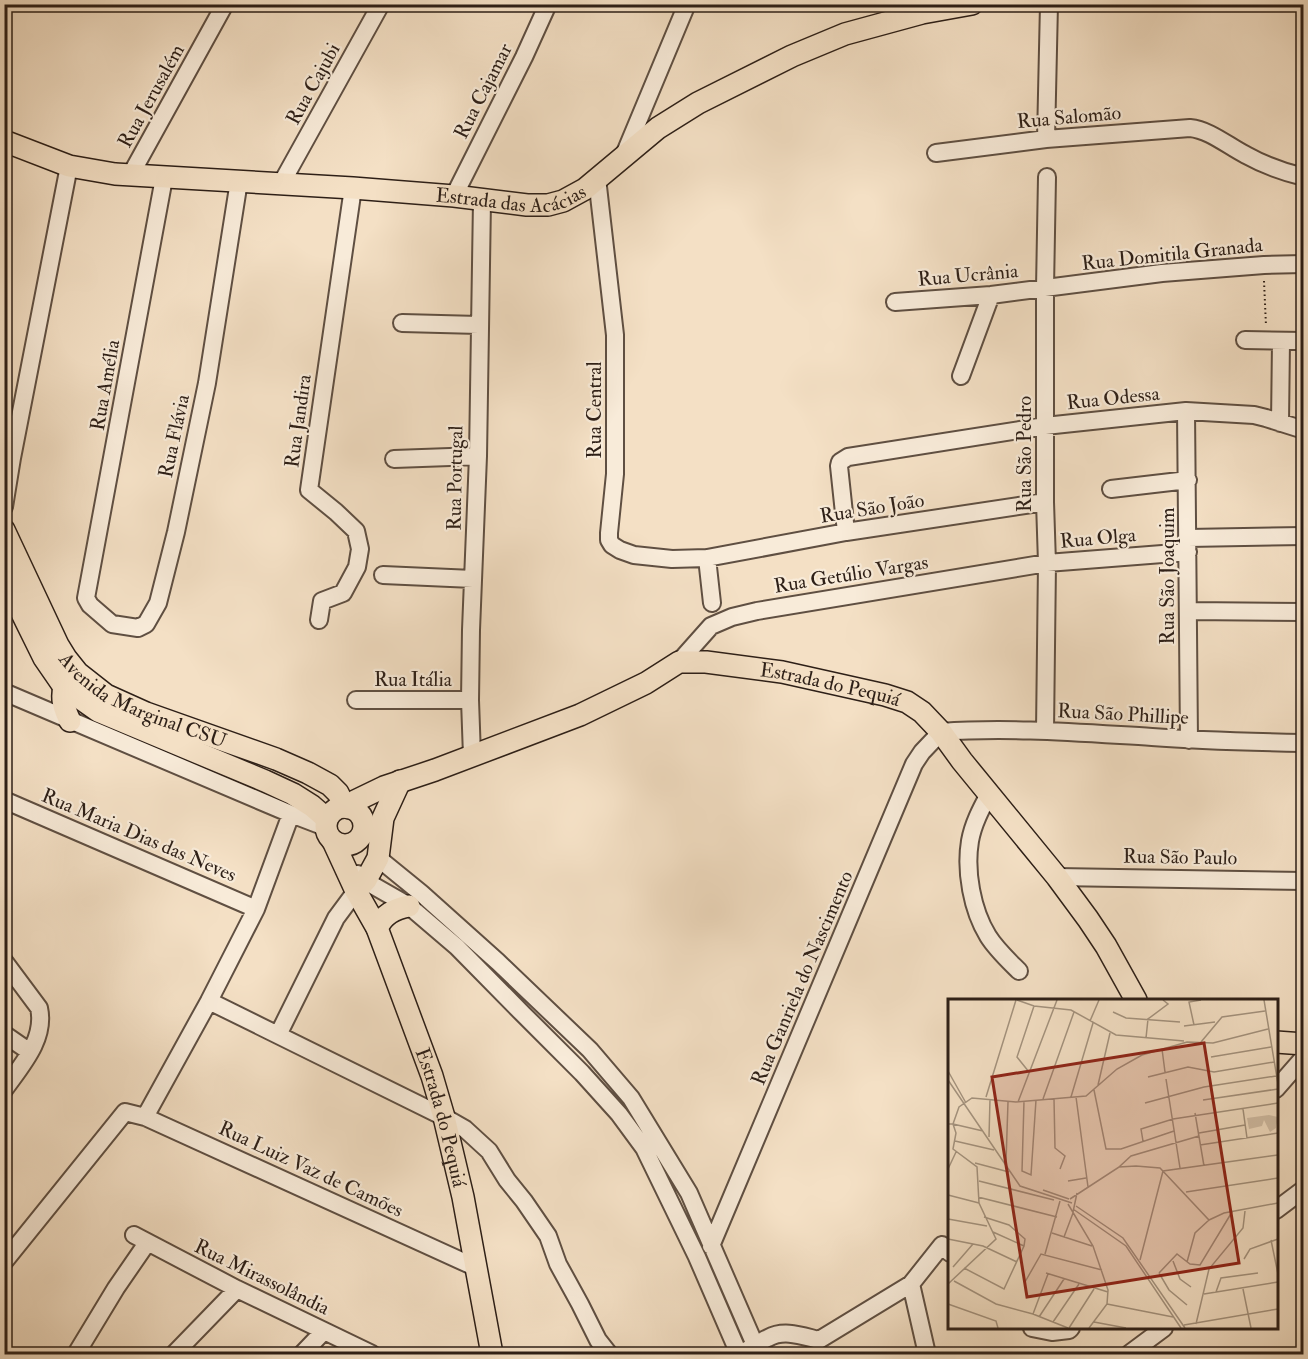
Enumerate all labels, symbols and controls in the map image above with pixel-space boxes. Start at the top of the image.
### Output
street label: Rua Jerusalém [112,39,190,152]
street label: Rua Cajubi [280,39,346,129]
street label: Rua Cajamar [448,39,518,143]
street label: Rua Salomão [1016,100,1122,134]
street label: Estrada das Acácias [435,178,590,218]
street label: Rua Domitila Granada [1080,232,1265,276]
street label: Rua Ucrânia [917,258,1020,292]
street label: Rua Amélia [85,337,125,433]
street label: Rua Central [582,361,607,459]
street label: Rua Jandira [279,372,317,469]
street label: Rua Odessa [1065,381,1161,415]
street label: Rua Flávia [153,391,195,480]
street label: Rua São Pedro [1012,396,1037,512]
street label: Rua Portugal [442,425,468,531]
street label: Rua São João [818,487,926,529]
street label: Rua São Joaquim [1155,507,1180,645]
street label: Rua Olga [1059,522,1138,554]
street label: Rua Getúlio Vargas [772,549,930,599]
street label: Avenida Marginal CSU [53,646,230,753]
street label: Estrada do Pequiá [758,657,905,712]
street label: Rua Itália [374,667,453,692]
street label: Rua São Phillipe [1057,698,1189,731]
street label: Rua Maria Dias das Neves [38,783,240,887]
street label: Rua São Paulo [1123,844,1237,870]
street label: Rua Ganriela do Nascimento [745,867,859,1089]
inset map [948,999,1278,1329]
street label: Estrada do Pequiá [410,1044,473,1190]
street label: Rua Luiz Vaz de Camões [215,1115,407,1223]
street label: Rua Mirassolândia [190,1233,334,1321]

